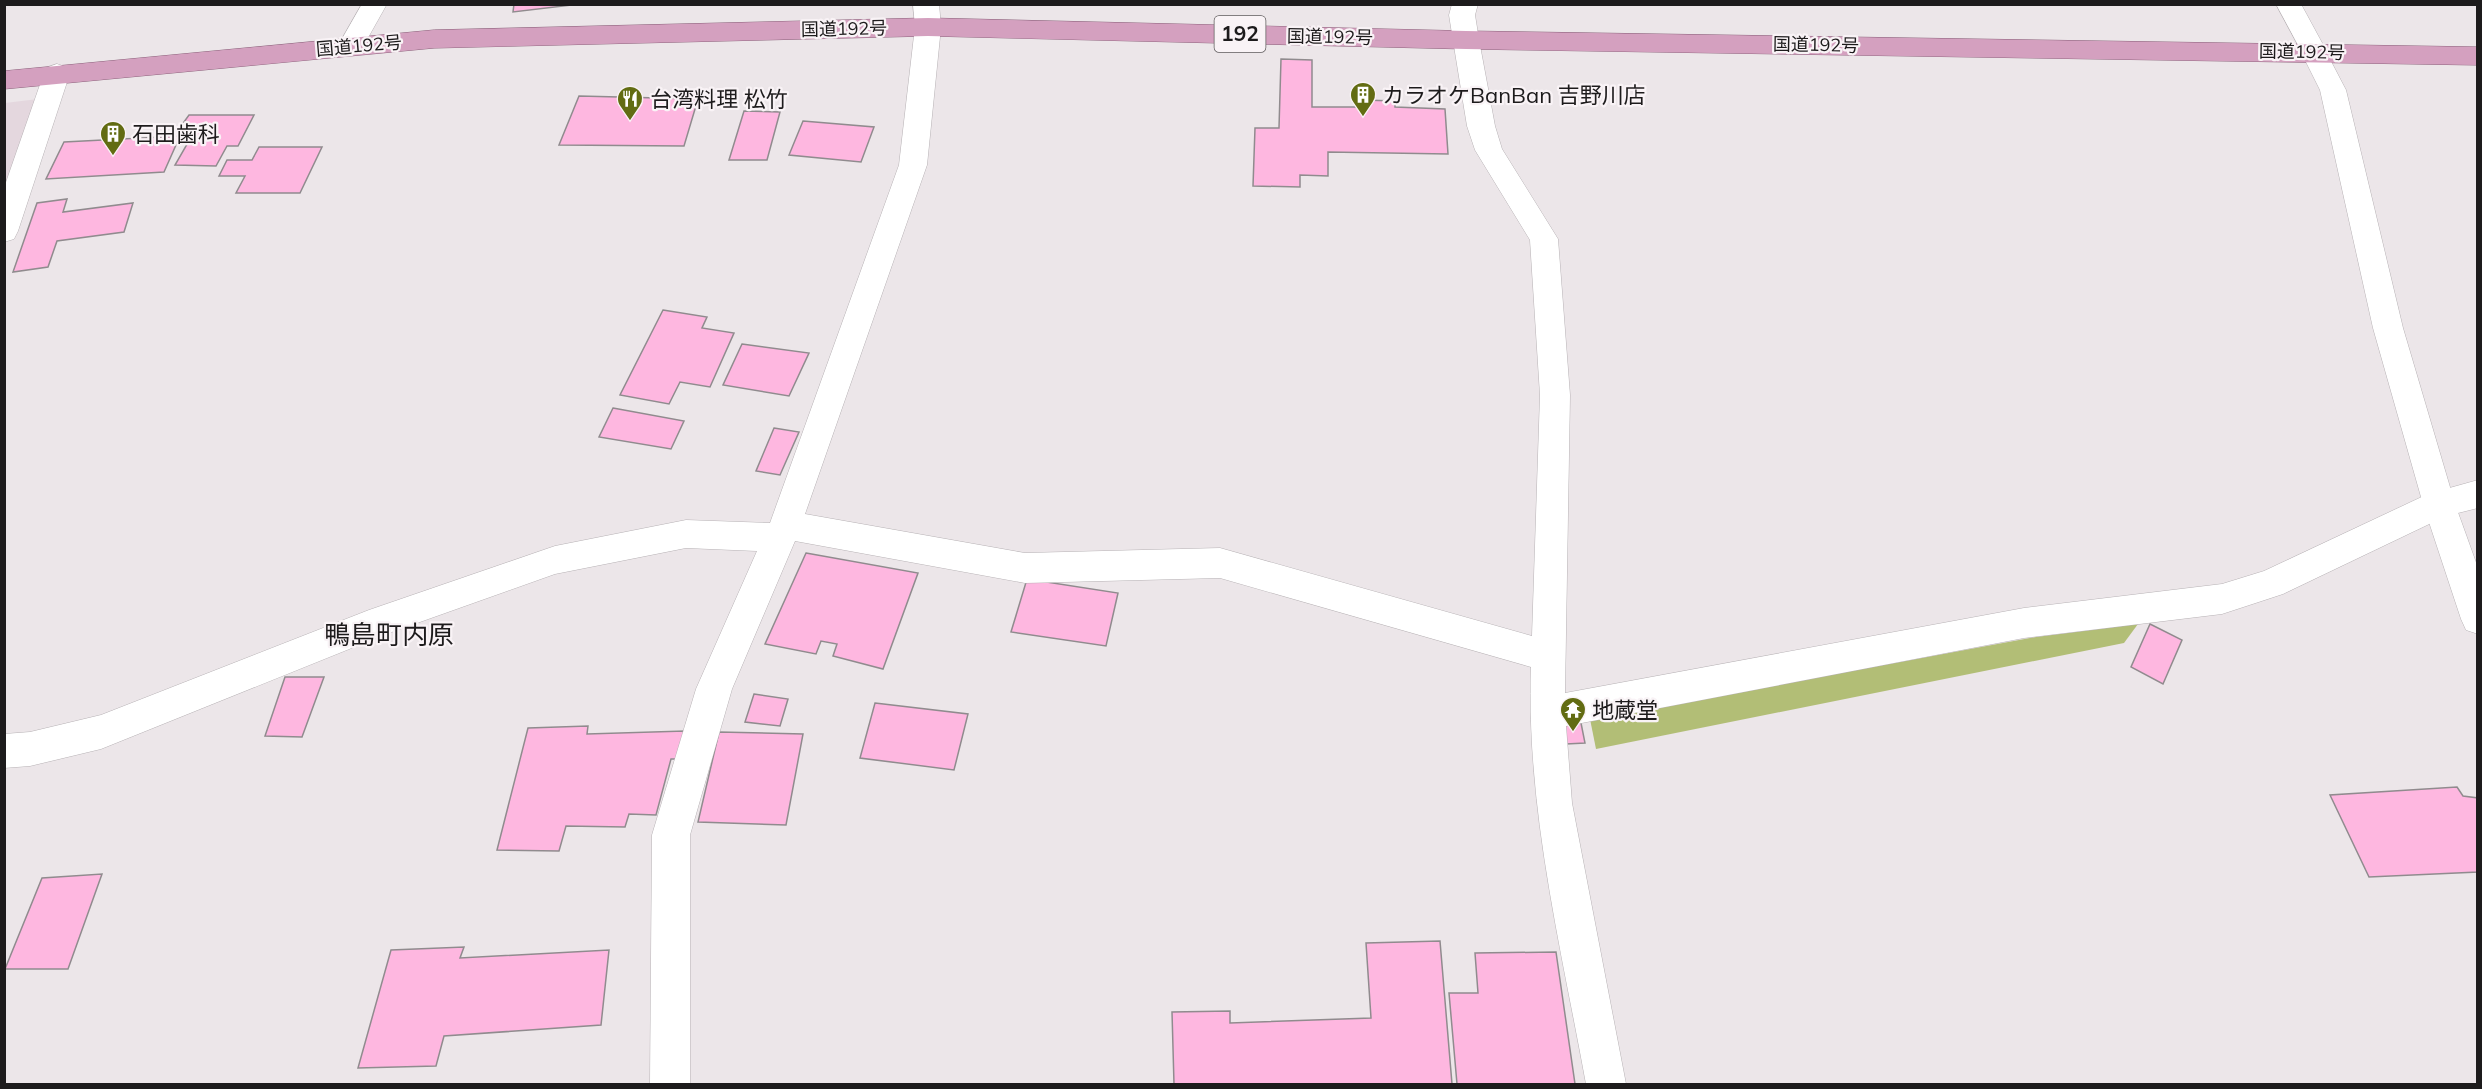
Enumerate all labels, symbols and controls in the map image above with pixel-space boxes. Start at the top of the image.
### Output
street label: 国道192号 [801,16,887,41]
road number: 192 [1214,16,1266,52]
street label: 国道192号 [1287,24,1373,49]
street label: 国道192号 [315,30,403,61]
street label: 国道192号 [1773,32,1859,57]
street label: 国道192号 [2259,39,2345,64]
building icon: カラオケBanBan 吉野川店 [1348,80,1378,118]
place label: カラオケBanBan 吉野川店 [1382,81,1646,109]
restaurant icon: 台湾料理 松竹 [615,84,645,122]
place label: 台湾料理 松竹 [650,85,788,113]
building icon: 石田歯科 [98,119,128,157]
place label: 石田歯科 [132,120,220,148]
district label: 鴨島町内原 [324,618,454,651]
temple icon: 地蔵堂 [1558,695,1588,733]
place label: 地蔵堂 [1592,696,1658,724]

